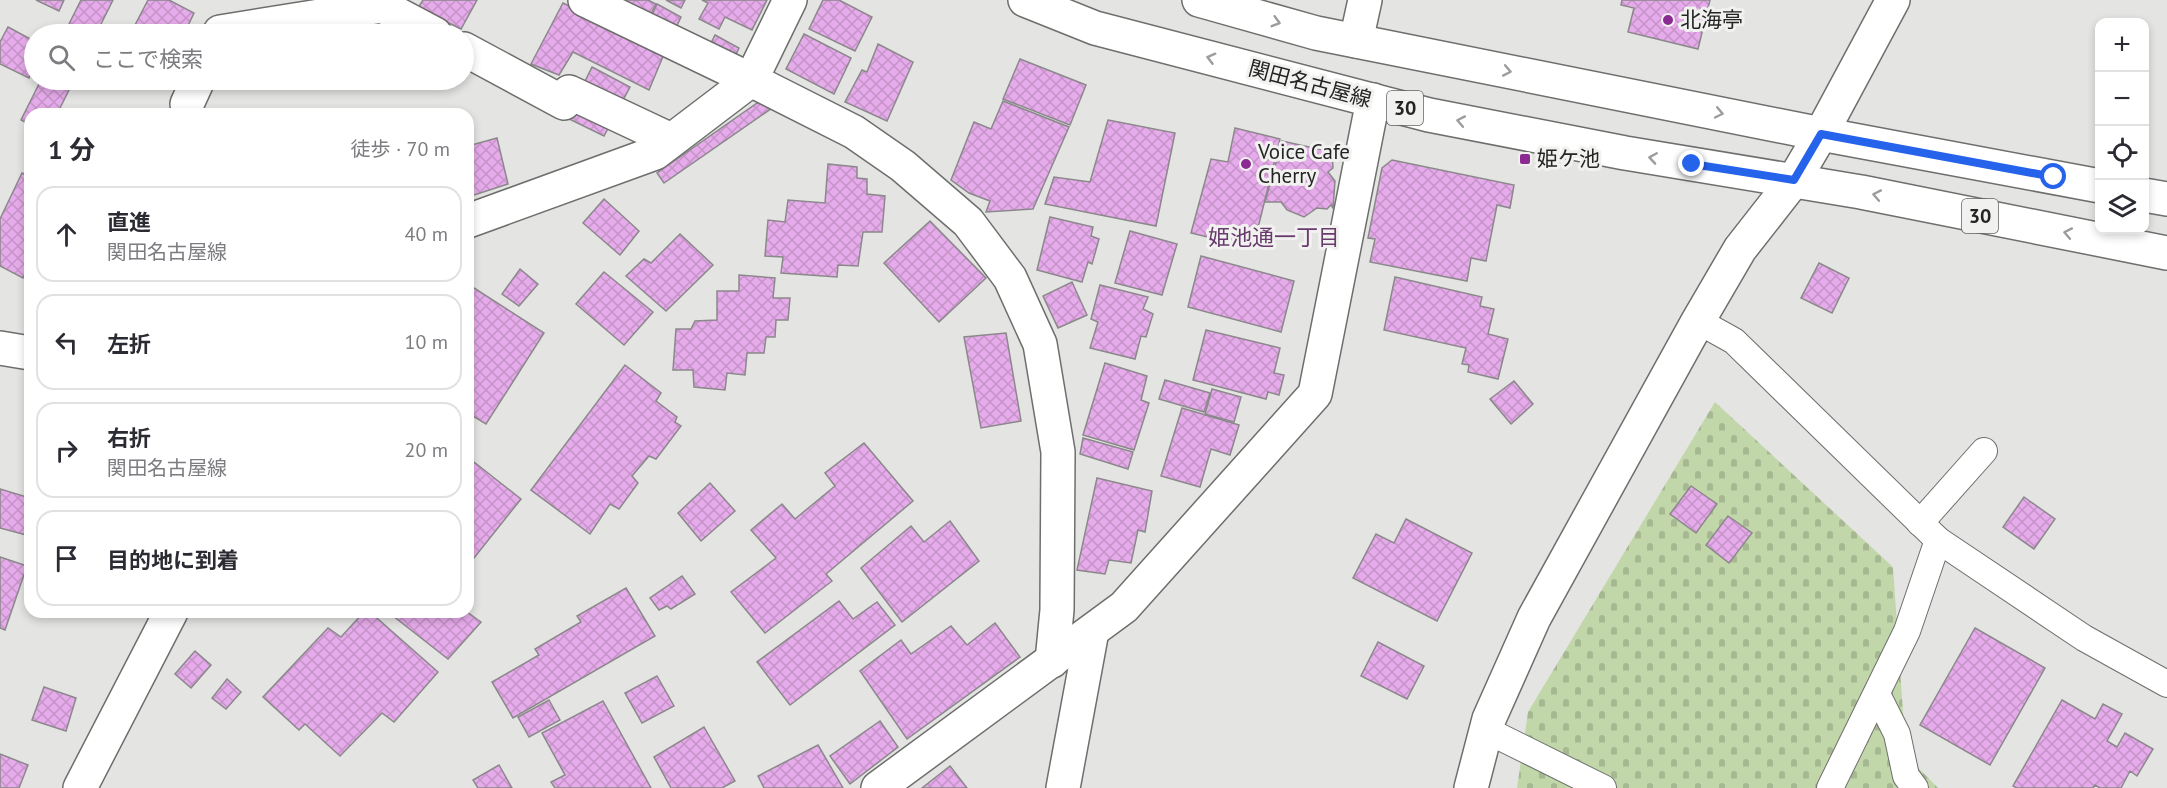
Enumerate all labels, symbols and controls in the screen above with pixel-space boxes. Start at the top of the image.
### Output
place label: 北海亭 [1680,6,1743,33]
marker: 北海亭 [1661,13,1675,27]
one-way arrow [1271,14,1281,27]
map controls [2095,18,2149,234]
button: + [2095,18,2149,72]
search box [24,24,474,90]
icon: search [45,41,78,74]
text: ここで検索 [93,45,203,73]
one-way arrow [1206,52,1216,65]
street label: 関田名古屋線 [1246,54,1374,113]
one-way arrow [1502,64,1512,77]
button: − [2095,72,2149,126]
road number: 30 [1387,91,1423,125]
one-way arrow [1714,106,1724,119]
one-way arrow [1457,115,1467,128]
button: locate [2095,126,2149,180]
text: 1 分 [48,133,95,166]
text: 徒歩 · 70 m [351,136,450,162]
place label: Voice Cafe Cherry [1257,138,1350,189]
place label: 姫ケ池 [1537,145,1600,172]
route end [1678,150,1704,176]
marker: 姫ケ池 [1518,152,1532,166]
one-way arrow [1648,152,1658,165]
marker: Voice Cafe Cherry [1239,157,1253,171]
route start [2040,163,2066,189]
button: layers [2095,180,2149,234]
one-way arrow [1873,189,1883,202]
road number: 30 [1962,199,1998,233]
text: 直進 [107,208,151,236]
icon: ahead [50,218,83,251]
text: 40 m [405,221,448,247]
district label: 姫池通一丁目 [1208,223,1340,251]
one-way arrow [2064,227,2074,240]
text: 関田名古屋線 [107,239,227,265]
icon: left [50,326,83,359]
text: 10 m [405,329,448,355]
text: 左折 [107,330,151,358]
text: 右折 [107,424,151,452]
icon: right [50,434,83,467]
text: 20 m [405,437,448,463]
text: 関田名古屋線 [107,455,227,481]
icon: arrive [50,542,83,575]
text: 目的地に到着 [107,546,239,574]

